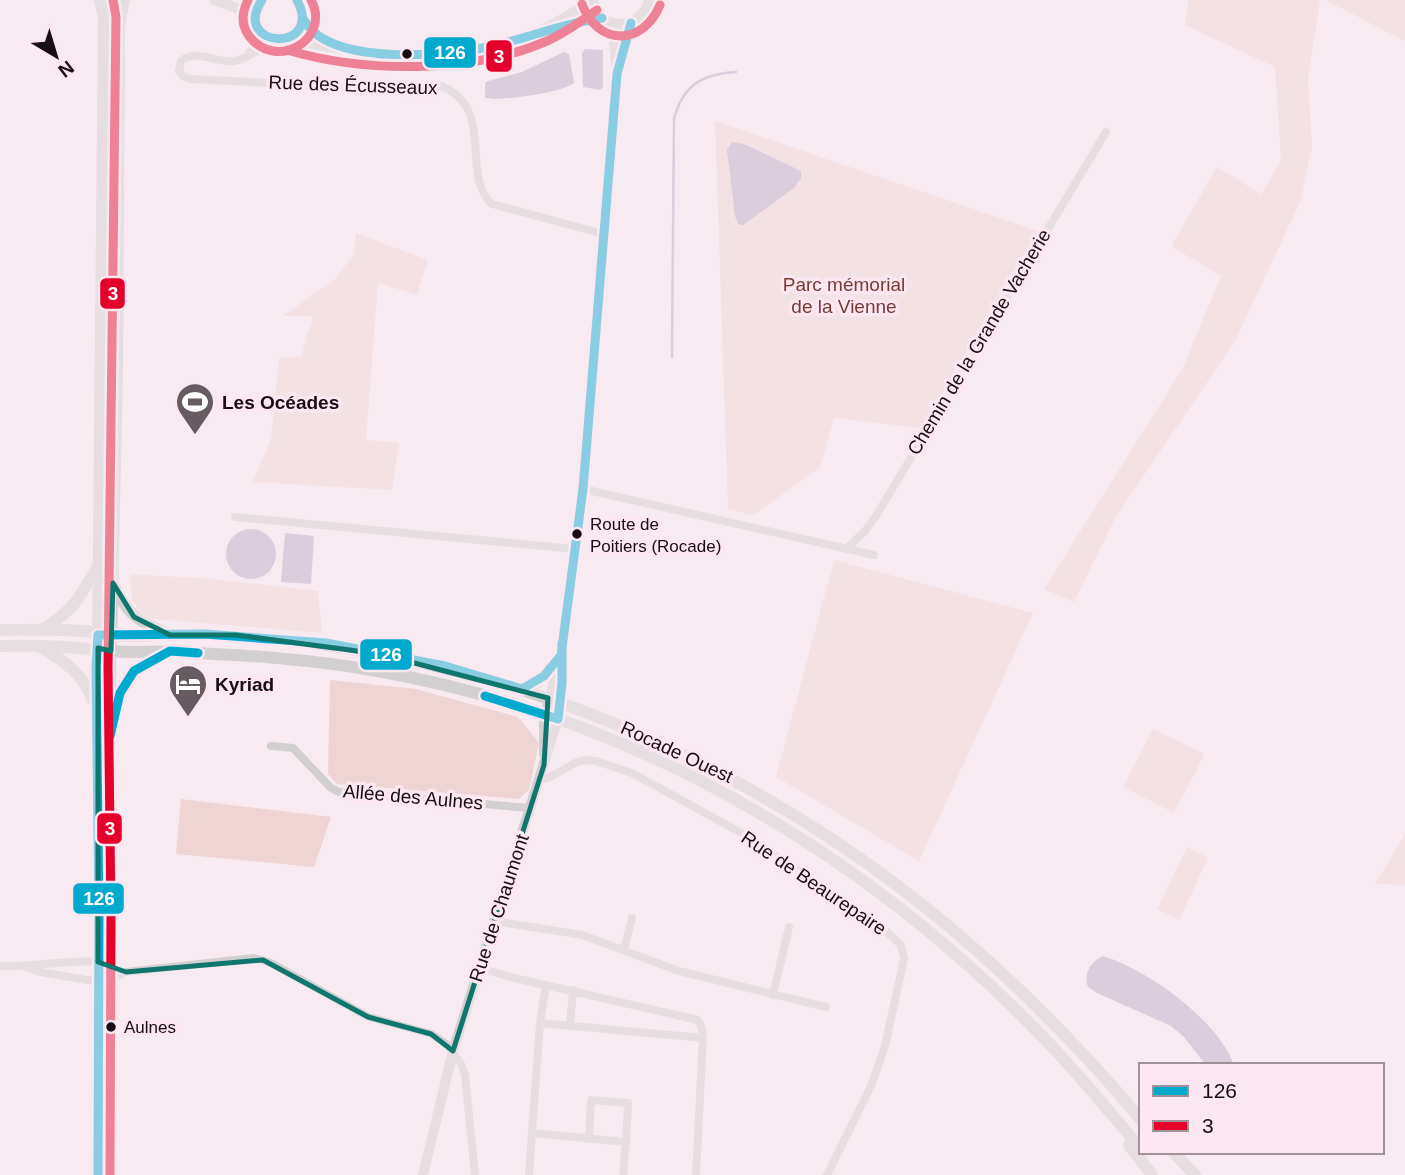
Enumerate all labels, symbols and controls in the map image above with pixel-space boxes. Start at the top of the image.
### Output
north arrow [21,21,91,91]
line badge: 126 [423,36,477,69]
line badge: 3 [485,39,513,73]
text: 126 [434,42,466,63]
text: 3 [494,46,504,67]
unlabelled marker [400,47,414,61]
text: N [54,57,78,82]
street label: Rue des Écusseaux [268,72,438,98]
street label: Chemin de la Grande Vacherie [903,225,1055,459]
park label: Parc mémorial de la Vienne [783,274,905,317]
line badge: 3 [99,277,126,310]
text: 3 [108,283,118,304]
sports icon: Les Océades [174,381,216,436]
place label: Les Océades [222,392,339,413]
place label: Route de Poitiers (Rocade) [590,515,721,556]
marker: Route de Poitiers (Rocade) [570,527,584,541]
line badge: 126 [359,638,413,671]
text: 126 [370,644,402,665]
hotel icon: Kyriad [167,663,209,718]
place label: Kyriad [215,674,274,695]
street label: Rocade Ouest [618,717,737,787]
street label: Allée des Aulnes [342,780,484,814]
line badge: 3 [96,812,123,845]
text: 3 [105,818,115,839]
street label: Rue de Beaurepaire [738,827,890,939]
street label: Rue de Chaumont [465,831,533,985]
line badge: 126 [72,882,125,915]
text: 126 [83,888,115,909]
place label: Aulnes [124,1018,176,1037]
marker: Aulnes [104,1020,118,1034]
legend [1139,1063,1384,1154]
text: 126 [1202,1079,1237,1102]
text: 3 [1202,1114,1214,1137]

